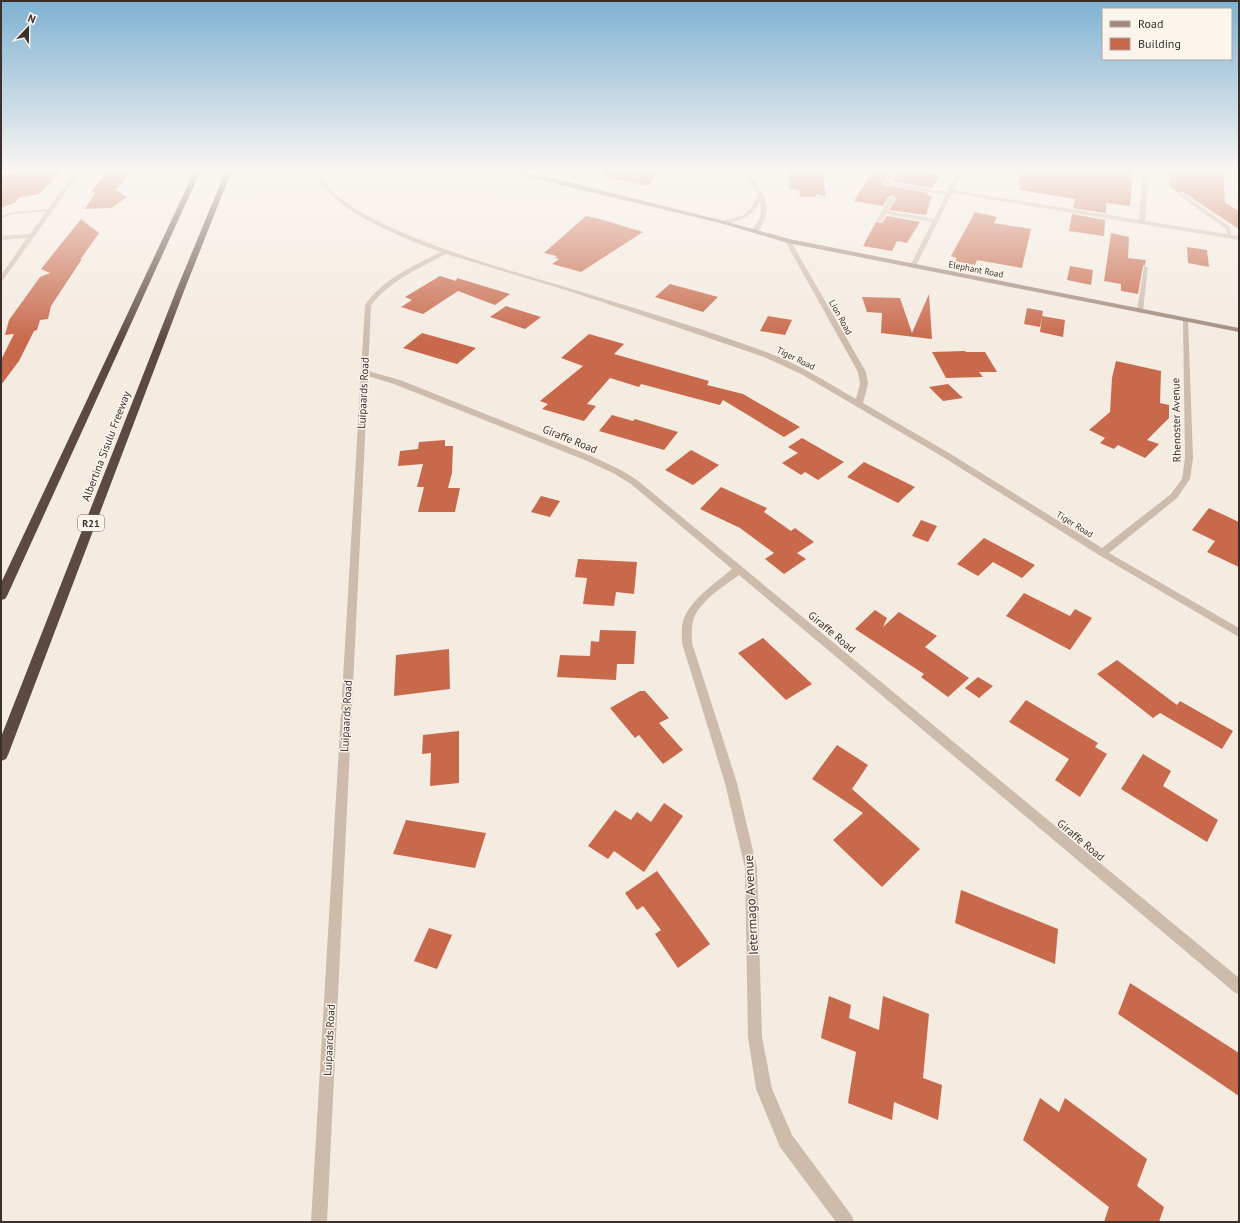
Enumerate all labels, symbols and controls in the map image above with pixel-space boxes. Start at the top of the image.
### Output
north arrow [8,8,48,48]
legend [1102,8,1232,60]
text: N [26,11,38,27]
text: Road [1138,16,1163,31]
text: Building [1138,36,1181,51]
street label: Elephant Road [948,258,1005,280]
street label: Lion Road [827,298,855,337]
street label: Tiger Road [775,344,817,372]
street label: Luipaards Road [354,357,372,429]
street label: Rhenoster Avenue [1168,377,1184,462]
street label: Albertina Sisulu Freeway [79,388,134,503]
street label: Giraffe Road [541,422,599,456]
street label: Tiger Road [1055,508,1096,540]
road number: R21 [78,515,104,531]
street label: Giraffe Road [805,608,859,656]
street label: Luipaards Road [337,680,355,752]
street label: Giraffe Road [1054,816,1108,864]
street label: Ietermago Avenue [740,854,762,956]
street label: Luipaards Road [320,1004,338,1076]

